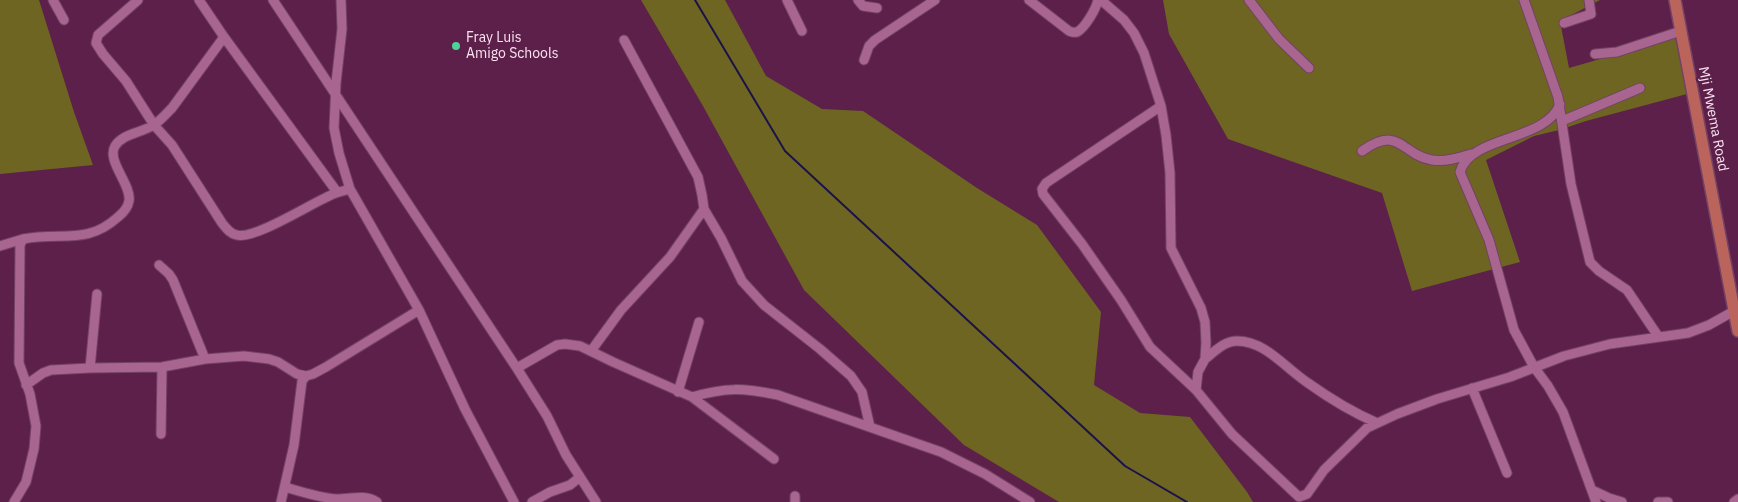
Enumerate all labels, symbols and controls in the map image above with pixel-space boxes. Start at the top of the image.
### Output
place label: Fray Luis Amigo Schools [466,30,559,62]
marker: Fray Luis Amigo Schools [450,40,462,52]
street label: Mji Mwema Road [1695,65,1731,173]

